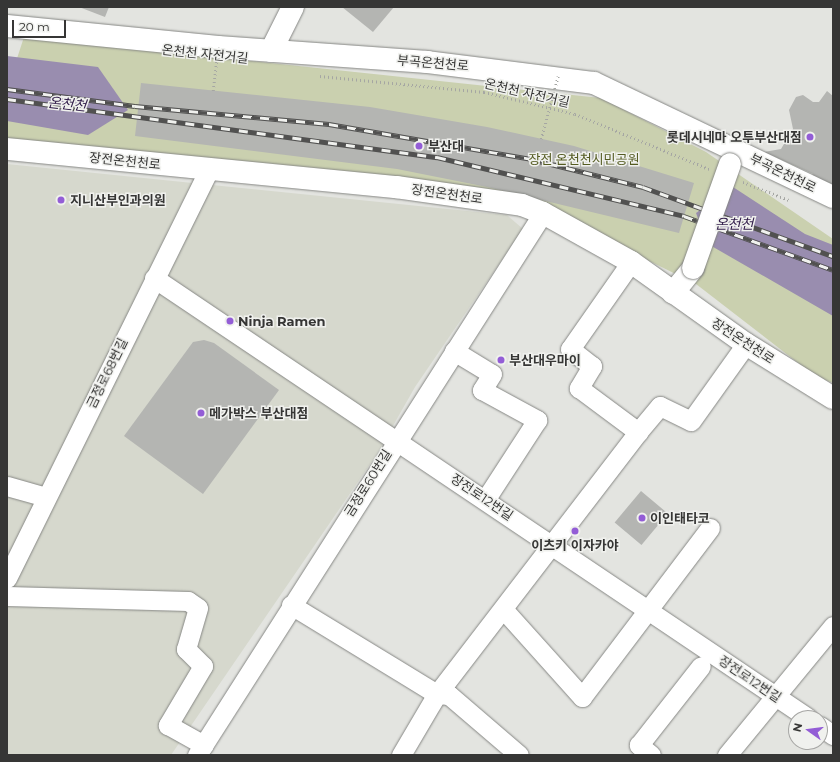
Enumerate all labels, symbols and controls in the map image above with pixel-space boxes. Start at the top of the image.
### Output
scale bar [14,12,68,38]
text: 20 m [19,19,50,34]
street label: 온천천 자전거길 [161,42,249,66]
street label: 부곡온천천로 [397,52,469,74]
street label: 온천천 자전거길 [483,76,571,110]
water label: 온천천 [47,94,87,114]
place label: 롯데시네마 오투부산대점 [667,129,802,145]
marker: 롯데시네마 오투부산대점 [805,132,815,142]
place label: 부산대 [428,138,464,154]
marker: 부산대 [413,140,425,152]
street label: 장전온천천로 [89,149,161,173]
street label: 부곡온천천로 [747,150,819,196]
park label: 장전 온천천시민공원 [528,151,640,167]
street label: 장전온천천로 [410,181,484,207]
place label: 지니산부인과의원 [70,192,166,208]
marker: 지니산부인과의원 [55,194,67,206]
water label: 온천천 [715,216,753,232]
place label: Ninja Ramen [238,313,325,329]
street label: 장전온천천로 [709,315,777,367]
marker: Ninja Ramen [225,316,235,326]
street label: 금정로68번길 [83,335,131,411]
place label: 부산대우마이 [509,352,581,368]
marker: 부산대우마이 [496,355,506,365]
place label: 메가박스 부산대점 [209,405,308,421]
marker: 메가박스 부산대점 [196,408,206,418]
street label: 금정로60번길 [341,447,395,519]
street label: 장전로12번길 [448,470,516,524]
place label: 이인태타코 [650,510,710,526]
marker: 이인태타코 [637,513,647,523]
marker: 이츠키 이자카야 [570,526,580,536]
place label: 이츠키 이자카야 [531,537,619,553]
street label: 장전로12번길 [716,652,784,706]
north arrow [788,710,828,750]
text: N [789,721,805,733]

